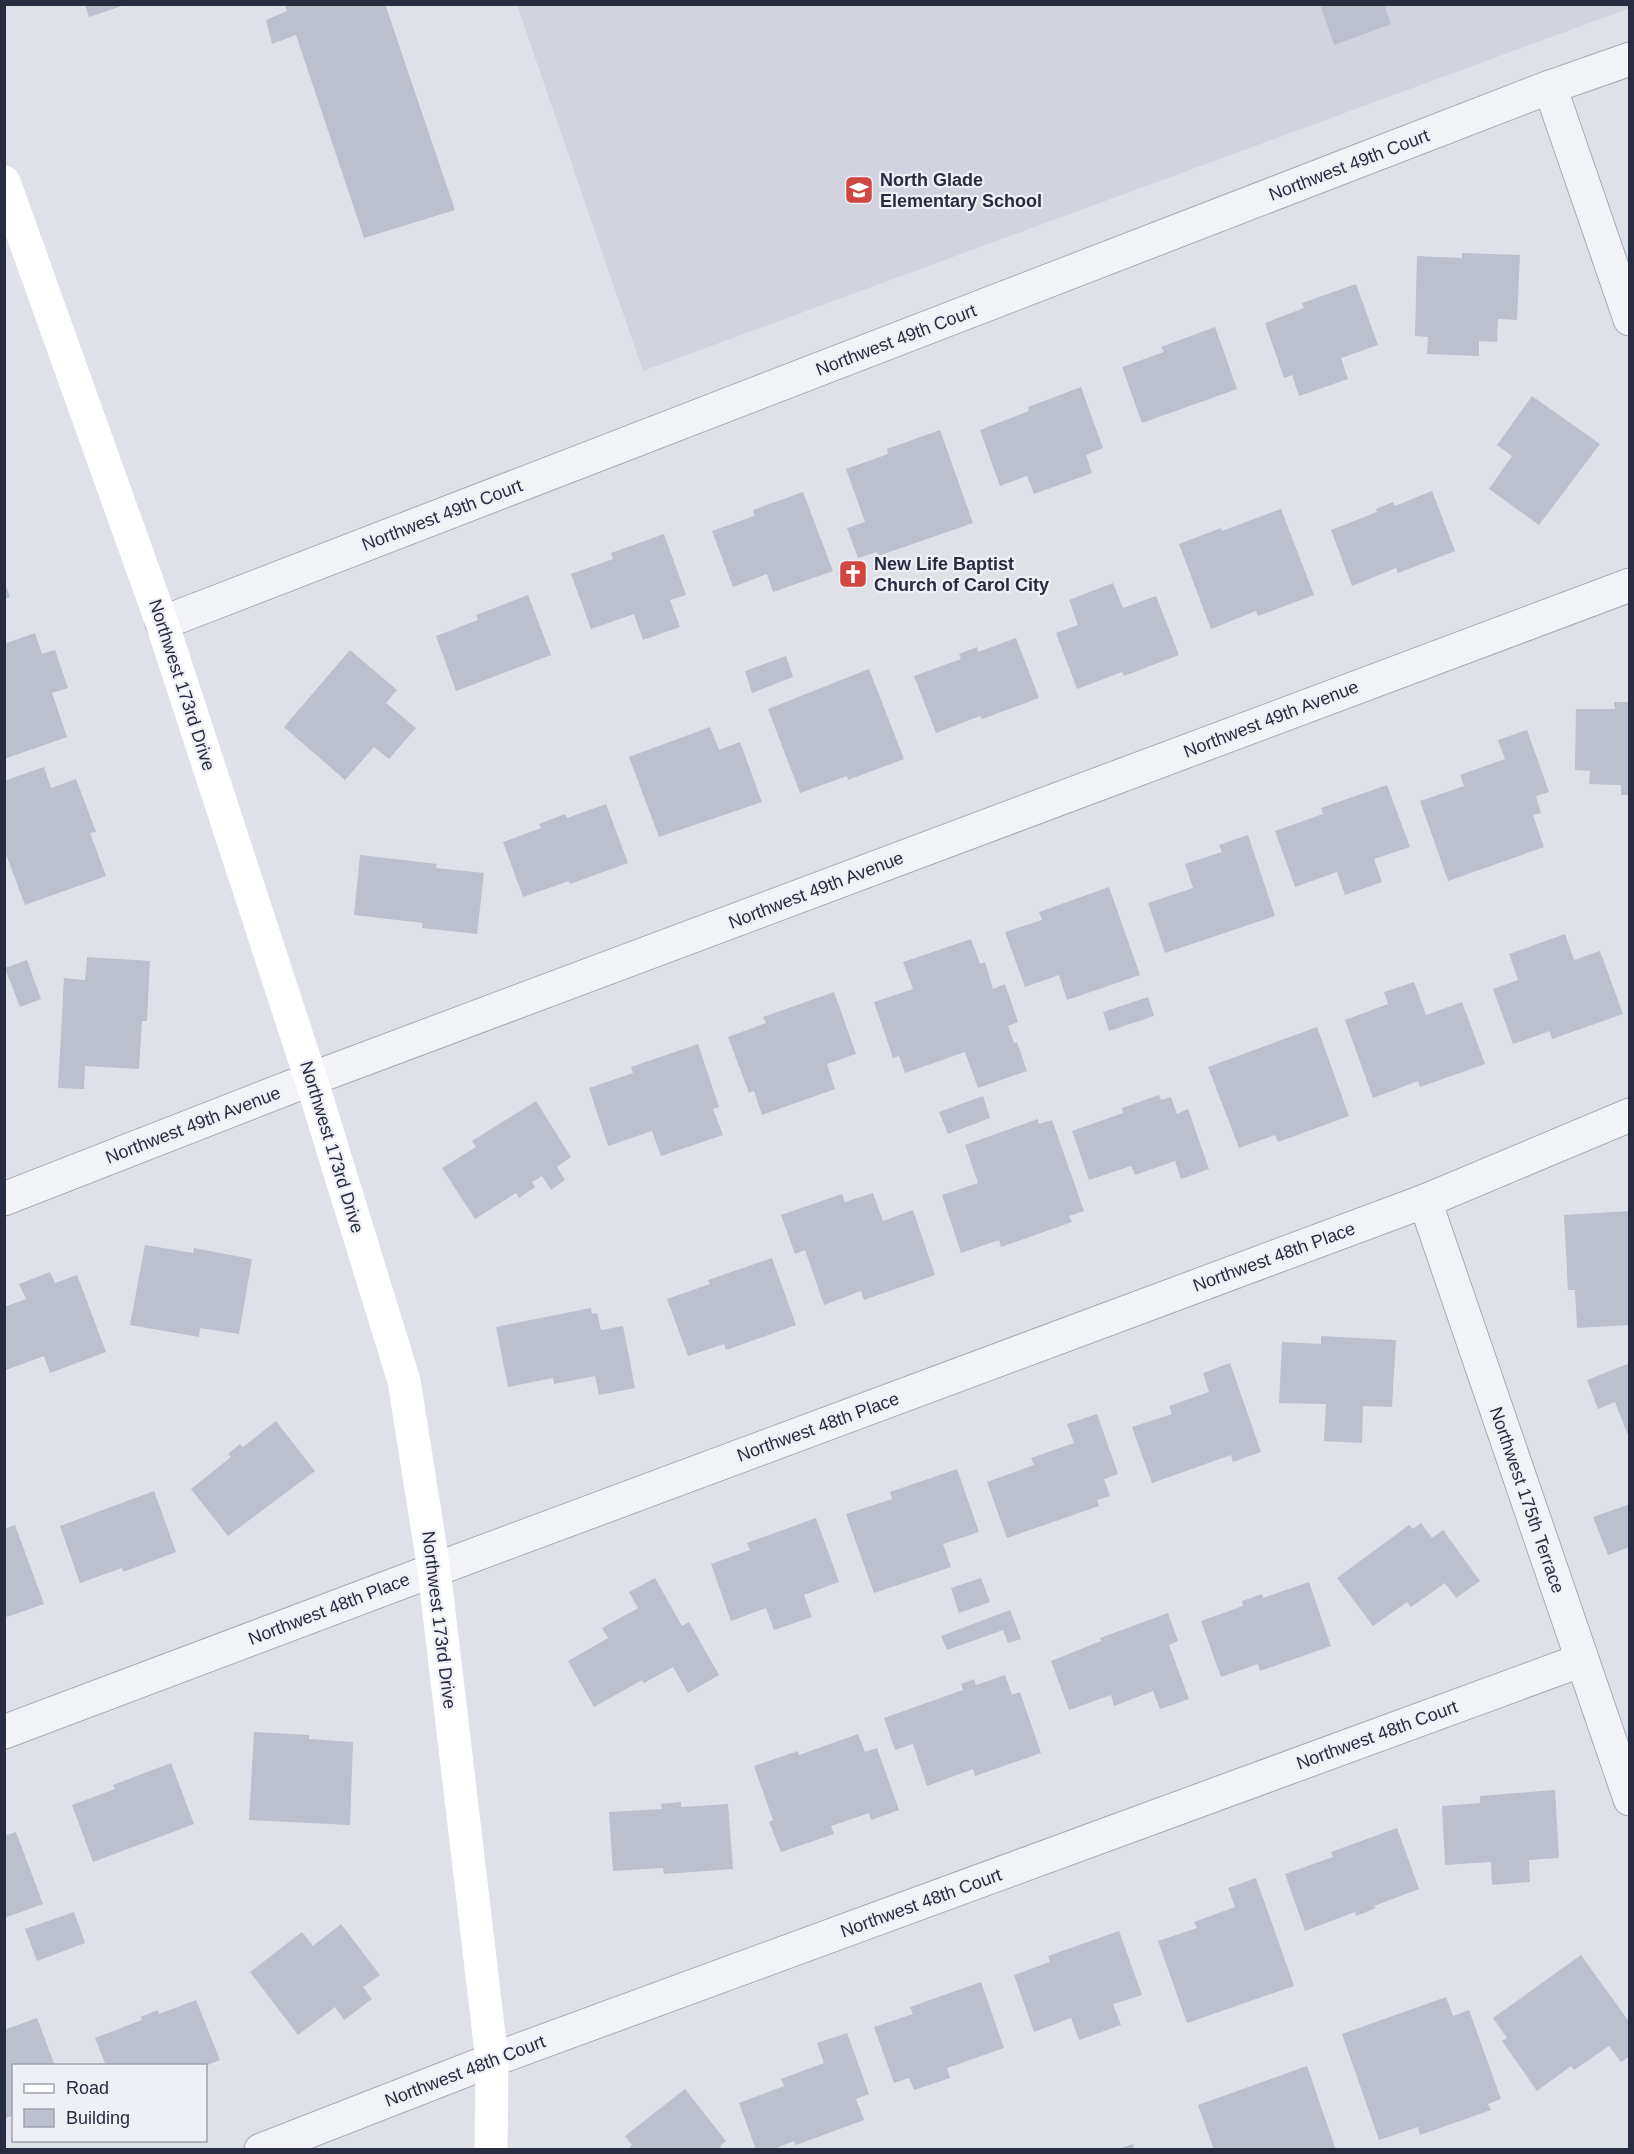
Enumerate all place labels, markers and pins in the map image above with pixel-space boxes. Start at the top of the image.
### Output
place label: North Glade Elementary School [880,170,1042,211]
school or university icon: North Glade Elementary School [843,174,875,206]
place label: New Life Baptist Church of Carol City [874,554,1049,595]
church icon: New Life Baptist Church of Carol City [837,558,869,590]

